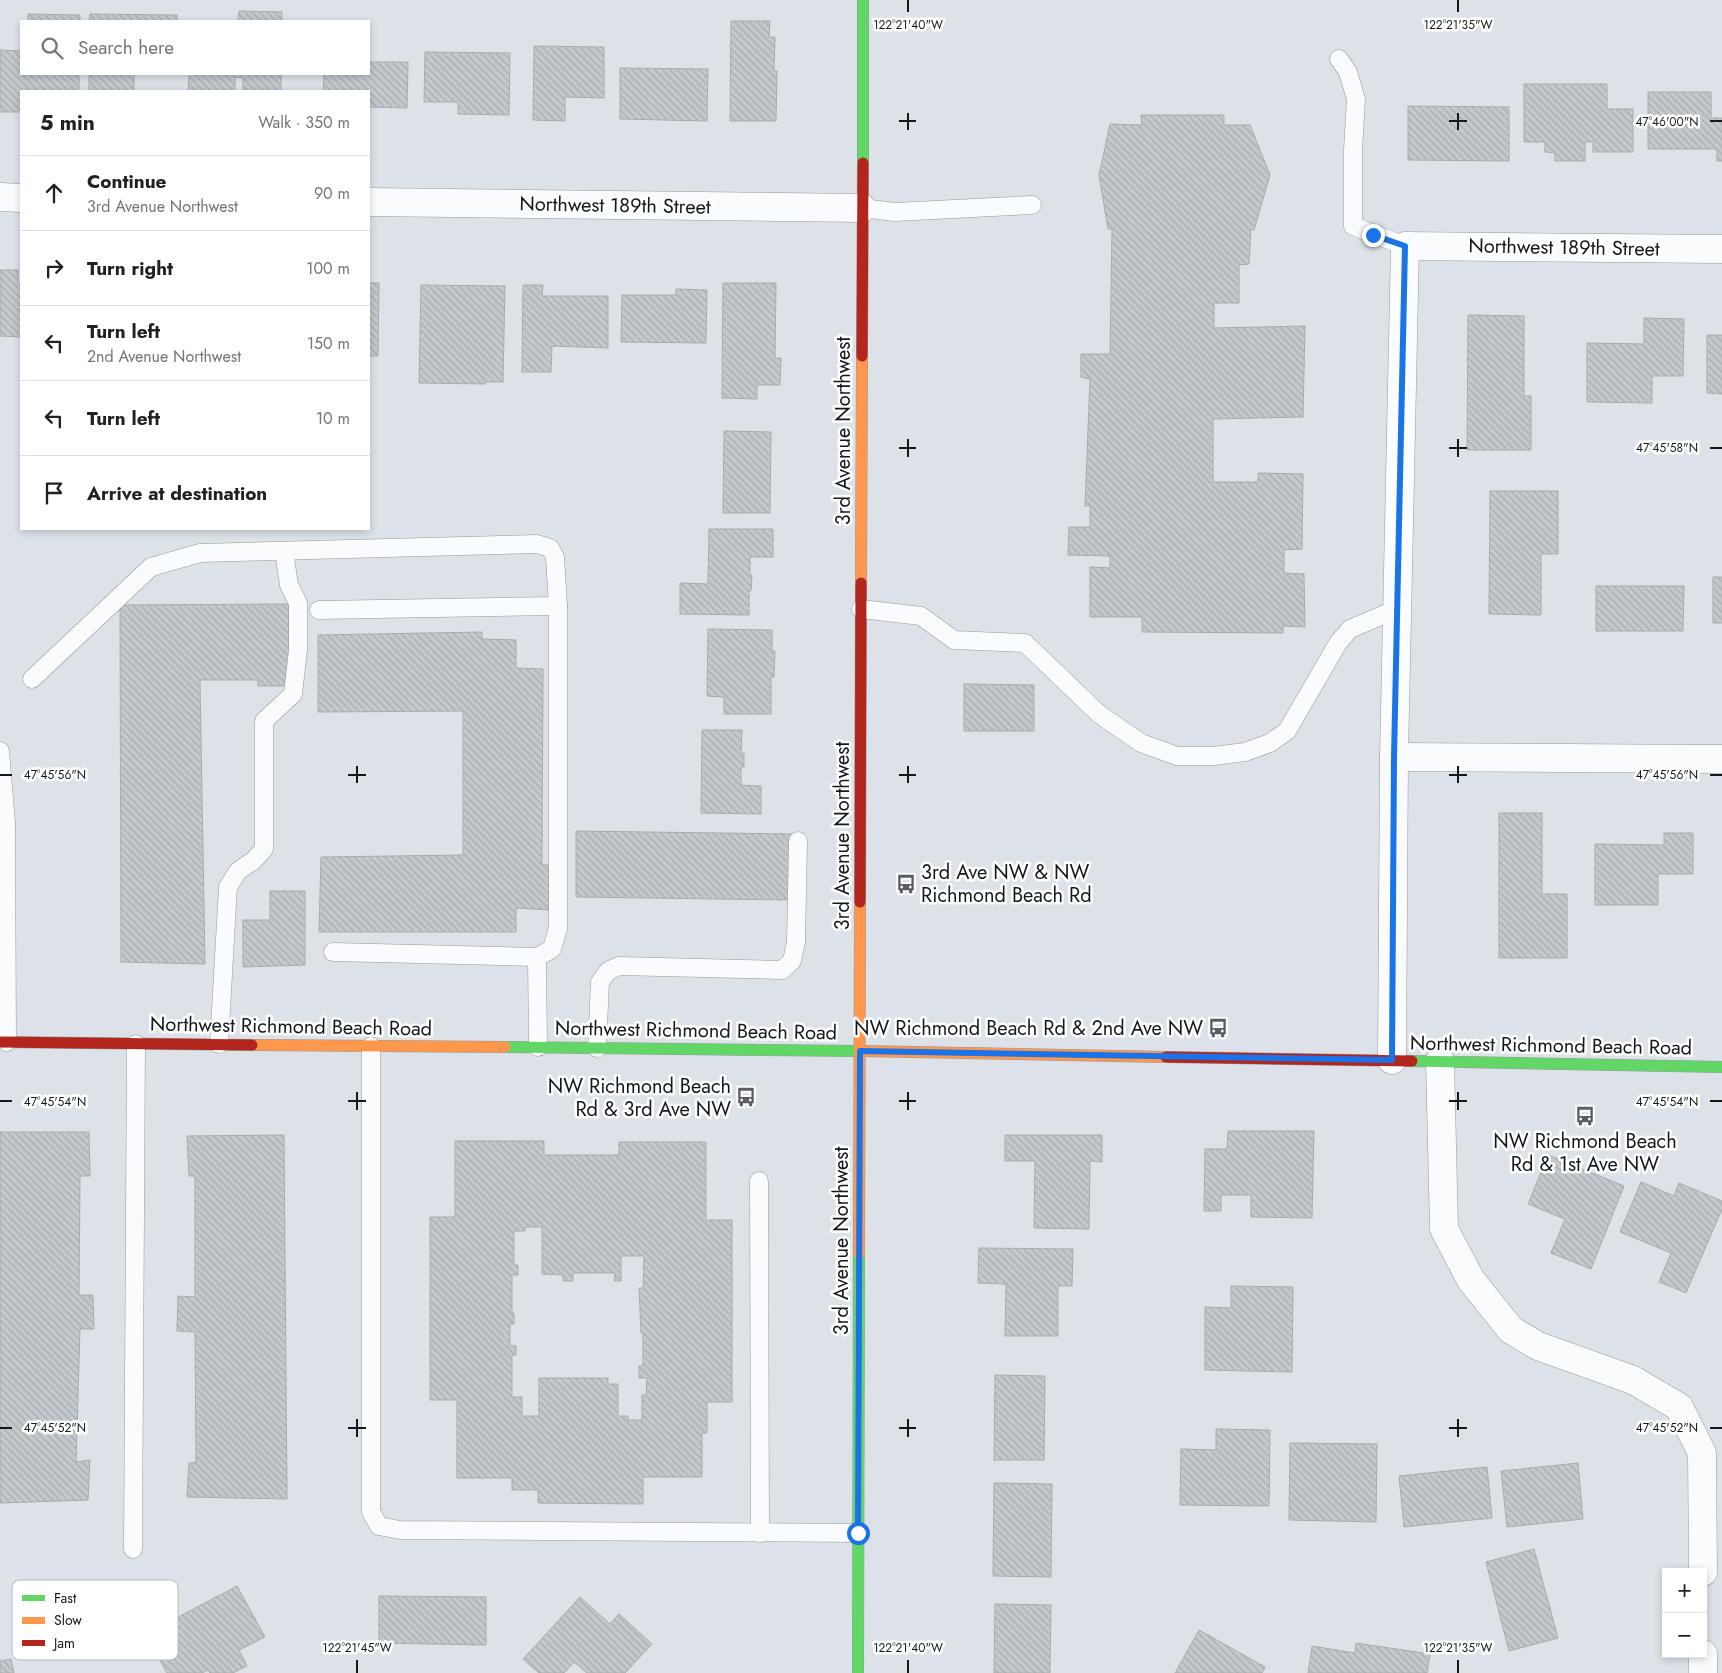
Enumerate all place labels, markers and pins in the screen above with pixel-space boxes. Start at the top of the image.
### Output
place label: 3rd Ave NW & NW Richmond Beach Rd [921,858,1092,910]
bus stop icon: 3rd Ave NW & NW Richmond Beach Rd [895,873,917,895]
place label: NW Richmond Beach Rd & 2nd Ave NW [854,1014,1203,1043]
bus stop icon: NW Richmond Beach Rd & 2nd Ave NW [1207,1017,1229,1039]
place label: NW Richmond Beach Rd & 3rd Ave NW [548,1072,731,1124]
bus stop icon: NW Richmond Beach Rd & 3rd Ave NW [735,1086,757,1108]
bus stop icon: NW Richmond Beach Rd & 1st Ave NW [1574,1105,1596,1127]
place label: NW Richmond Beach Rd & 1st Ave NW [1493,1127,1677,1179]

